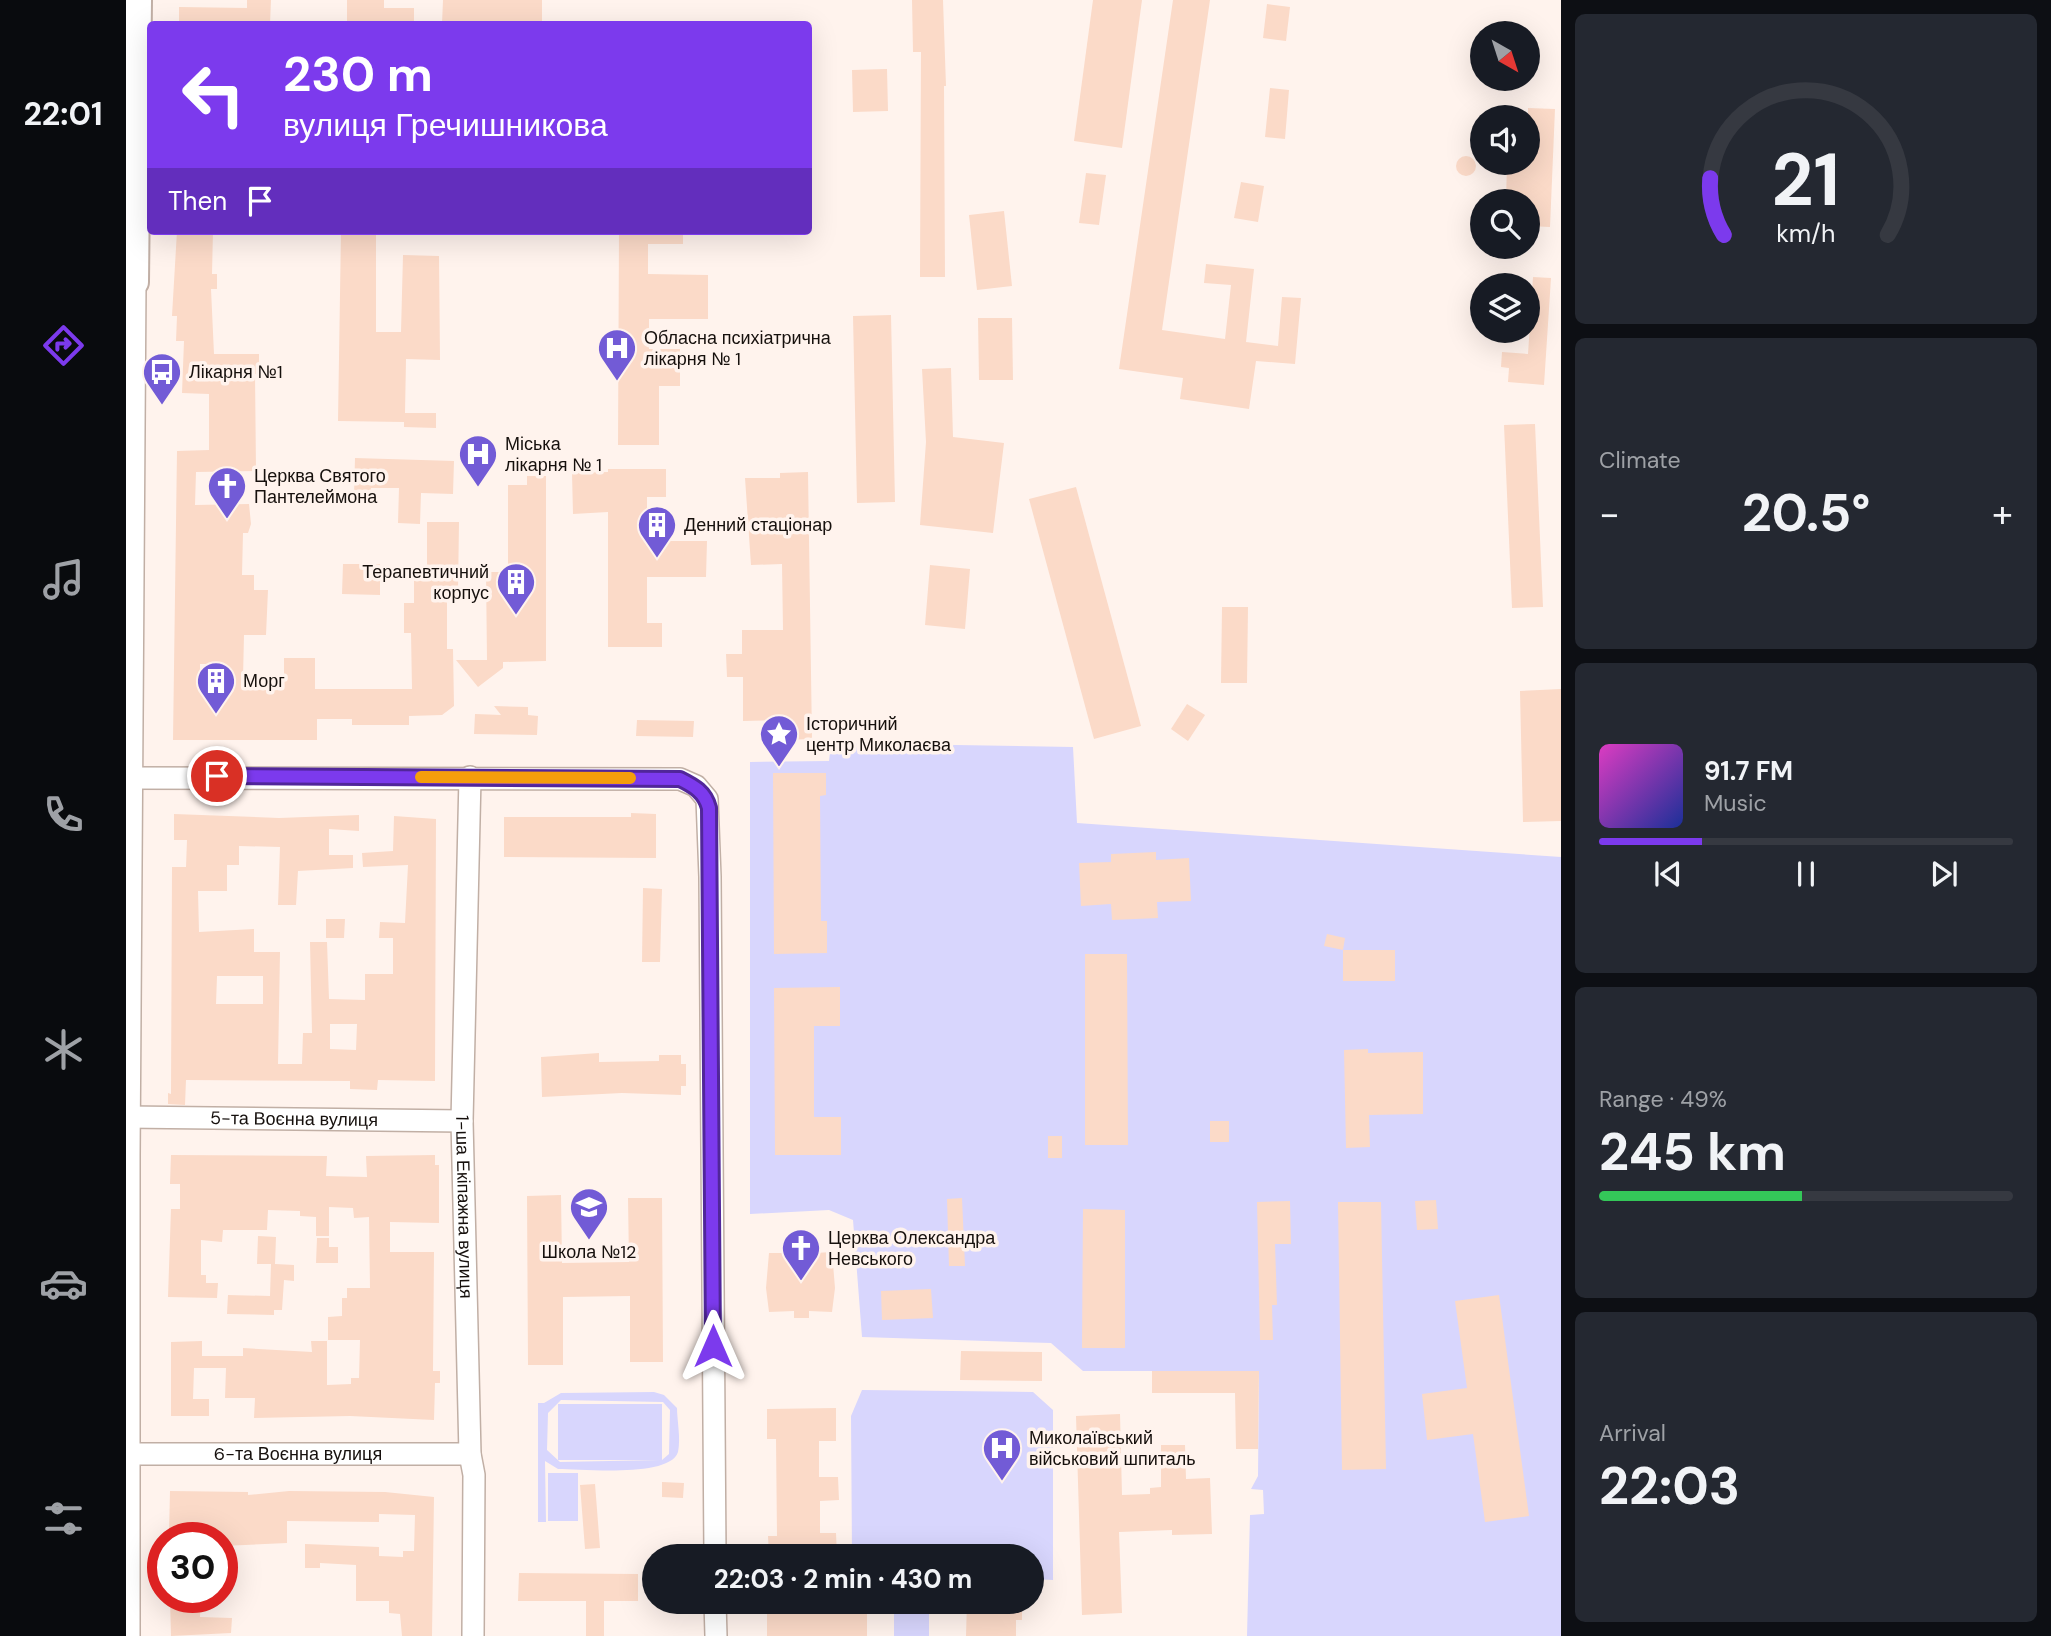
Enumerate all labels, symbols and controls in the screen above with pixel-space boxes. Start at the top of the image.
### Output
north arrow [1470,21,1540,91]
map controls [1470,21,1540,343]
text: 230 m [283,42,433,106]
icon: left [168,49,259,140]
text: 22:01 [23,93,103,135]
text: вулиця Гречишникова [283,104,608,146]
button: sound [1470,105,1540,175]
text: 21 [1772,134,1840,229]
icon: arrive [241,182,279,220]
text: Then [168,184,227,218]
button: search [1470,189,1540,259]
text: km/h [1776,217,1836,250]
button: layers [1470,273,1540,343]
icon: directions [39,321,88,370]
place label: Обласна психіатрична лікарня № 1 [644,326,832,371]
hospital icon: Обласна психіатрична лікарня № 1 [596,327,638,382]
bus stop icon: Лікарня №1 [141,351,183,406]
place label: Лікарня №1 [189,360,283,384]
place label: Міська лікарня № 1 [505,432,602,477]
hospital icon: Міська лікарня № 1 [457,433,499,488]
text: Climate [1599,445,1681,475]
place label: Церква Святого Пантелеймона [254,464,386,509]
church icon: Церква Святого Пантелеймона [206,465,248,520]
text: 20.5° [1742,479,1870,547]
text: − [1599,489,1620,539]
text: + [1992,489,2013,539]
building icon: Денний стаціонар [636,504,678,559]
place label: Денний стаціонар [684,513,832,537]
icon: music [39,555,88,604]
place label: Терапевтичний корпус [362,560,489,605]
building icon: Терапевтичний корпус [495,561,537,616]
building icon: Морг [195,660,237,715]
place label: Морг [243,669,285,693]
place label: Історичний центр Миколаєва [806,712,952,757]
place icon: Історичний центр Миколаєва [758,713,800,768]
pin [187,746,247,806]
text: 91.7 FM [1704,754,1793,788]
icon: arrive [198,757,236,795]
text: Music [1704,788,1767,818]
icon: phone [39,790,88,839]
icon: previous [1649,855,1687,893]
icon: pause [1787,855,1825,893]
icon: next [1925,855,1963,893]
icon: climate [39,1025,88,1074]
text: Range · 49% [1599,1084,1727,1114]
street label: 5-та Воєнна вулиця [210,1106,378,1132]
street label: 1-ша Екіпажна вулиця [450,1115,478,1299]
text: 245 km [1599,1118,1786,1186]
school or university icon: Школа №12 [568,1186,610,1241]
place label: Церква Олександра Невського [828,1226,996,1271]
church icon: Церква Олександра Невського [780,1227,822,1282]
place label: Школа №12 [542,1240,636,1264]
icon: car [39,1259,88,1308]
position arrow [676,1309,750,1383]
text: Arrival [1599,1418,1666,1448]
place label: Миколаївський військовий шпиталь [1029,1426,1196,1471]
hospital icon: Миколаївський військовий шпиталь [981,1427,1023,1482]
street label: 6-та Воєнна вулиця [214,1442,382,1466]
text: 22:03 [1599,1452,1740,1520]
icon: filters [39,1494,88,1543]
speed limit sign: 30 [147,1522,238,1613]
text: 22:03 · 2 min · 430 m [714,1562,972,1596]

